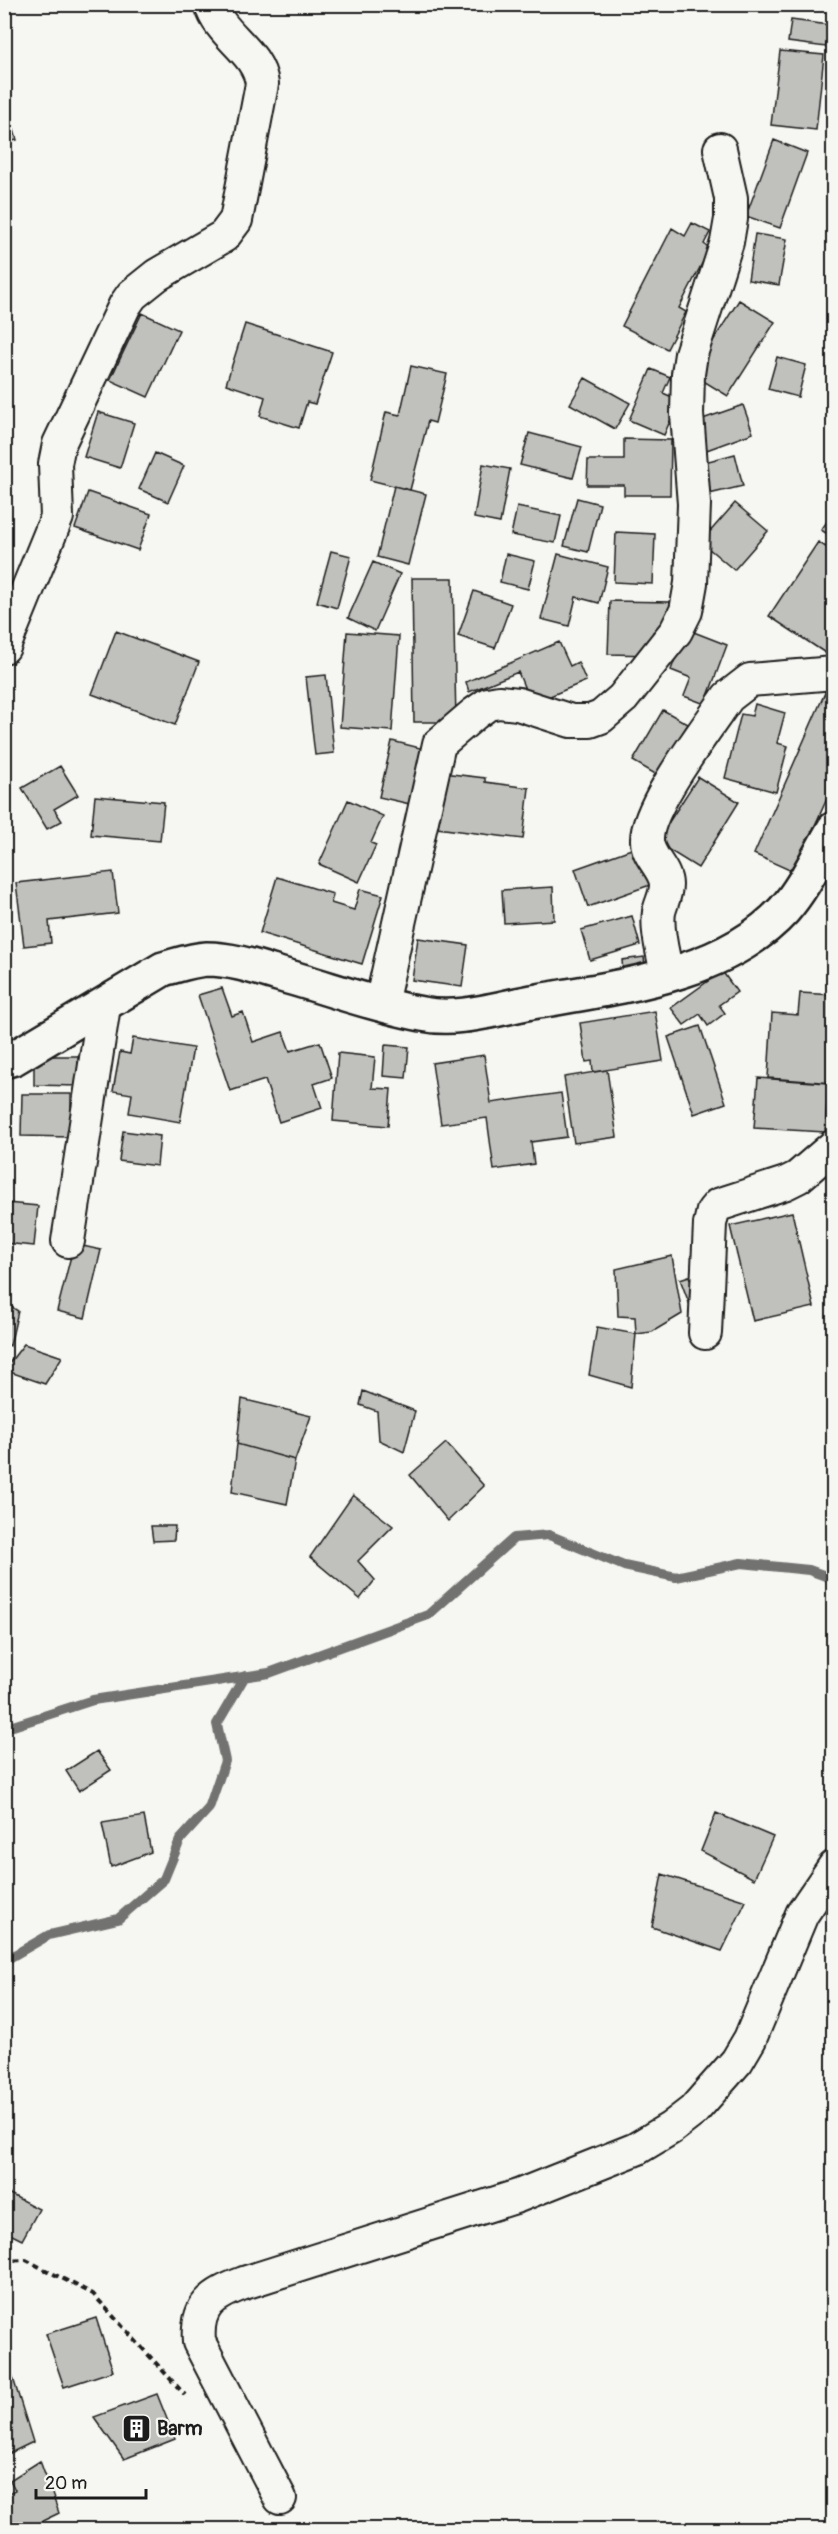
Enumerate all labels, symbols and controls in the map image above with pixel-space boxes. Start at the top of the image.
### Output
building icon: Barm [120,2412,152,2444]
place label: Barm [157,2416,203,2441]
scale bar [36,2462,146,2500]
text: 20 m [45,2472,87,2495]

